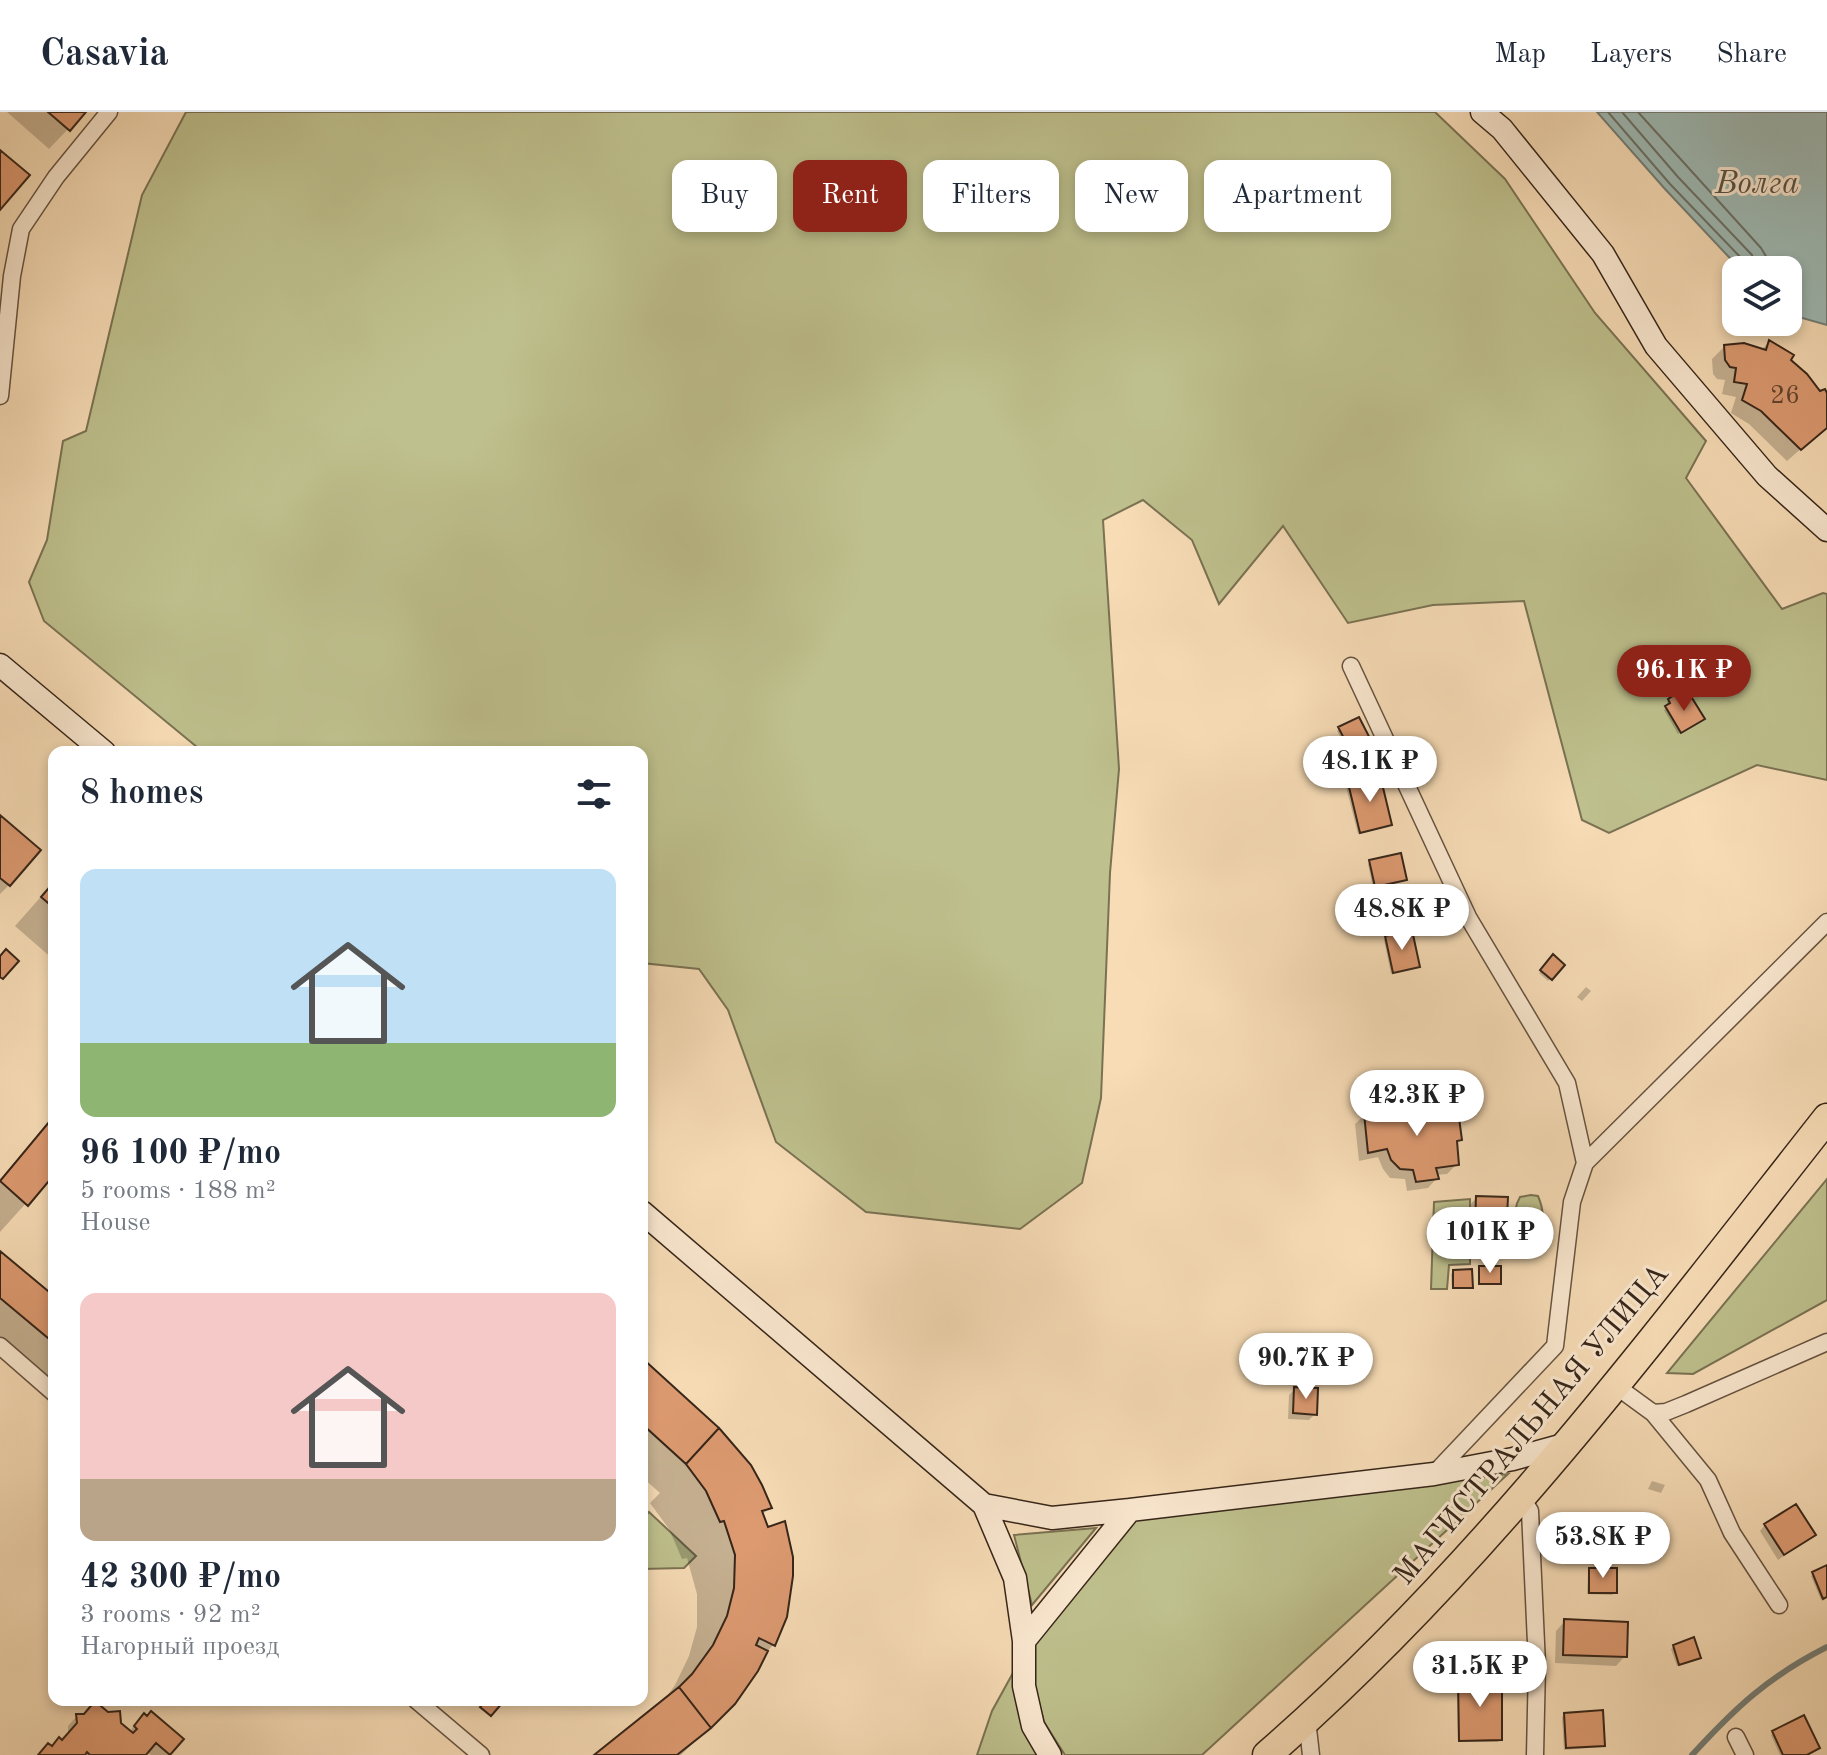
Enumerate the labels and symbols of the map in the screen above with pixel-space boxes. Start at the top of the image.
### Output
water label: Волга [1714,169,1799,201]
house number: 26 [1770,383,1800,409]
pin: 96.1K ₽ [1610,645,1758,713]
pin: 48.1K ₽ [1296,736,1444,804]
pin: 48.8K ₽ [1328,884,1476,952]
pin: 42.3K ₽ [1343,1070,1491,1138]
pin: 101K ₽ [1425,1207,1555,1275]
street label: МАГИСТРАЛЬНАЯ УЛИЦА [1389,1259,1675,1591]
pin: 90.7K ₽ [1232,1333,1380,1401]
pin: 53.8K ₽ [1529,1512,1677,1580]
pin: 31.5K ₽ [1406,1641,1554,1709]

